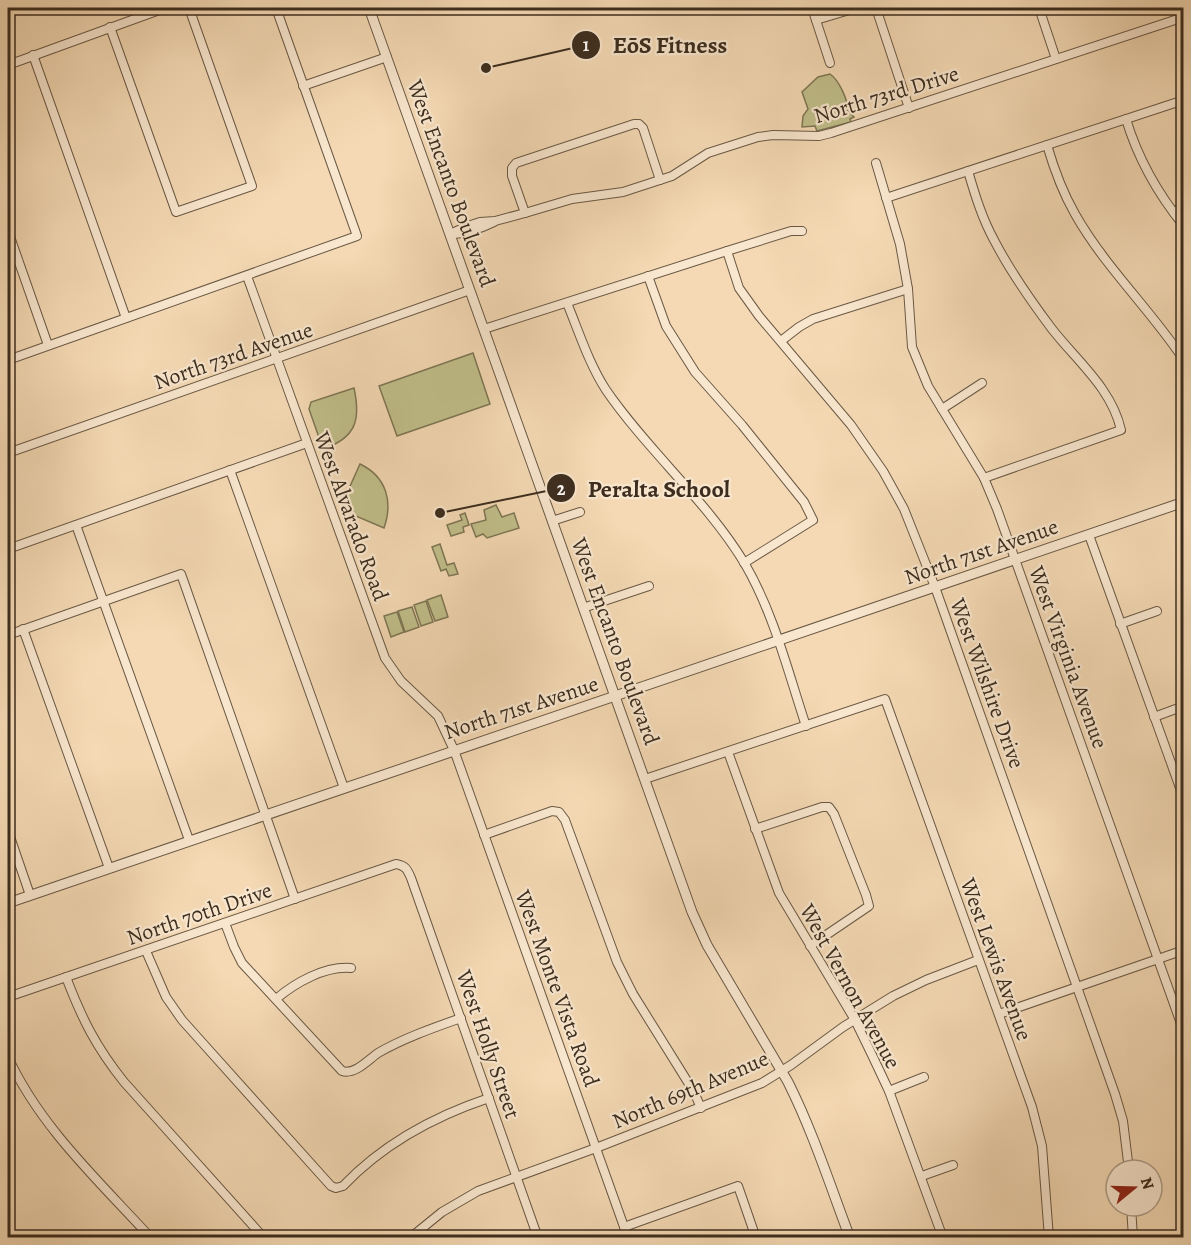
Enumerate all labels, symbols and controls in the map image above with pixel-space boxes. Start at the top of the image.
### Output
callout: EōS Fitness [571,24,739,66]
text: EōS Fitness [613,29,727,61]
text: 1 [583,33,590,57]
street label: North 73rd Drive [810,59,963,131]
street label: West Encanto Boulevard [399,75,503,291]
street label: North 73rd Avenue [150,315,317,397]
street label: West Alvarado Road [306,427,396,605]
callout: Peralta School [546,467,742,509]
text: Peralta School [588,473,731,505]
text: 2 [557,477,566,501]
street label: North 71st Avenue [900,512,1062,592]
street label: West Encanto Boulevard [563,533,667,749]
street label: West Virginia Avenue [1021,561,1115,753]
street label: West Wilshire Drive [942,593,1032,773]
street label: North 71st Avenue [440,669,602,747]
street label: West Lewis Avenue [952,873,1039,1045]
street label: North 70th Drive [123,875,276,953]
street label: West Monte Vista Road [507,885,607,1091]
street label: West Vernon Avenue [792,898,908,1074]
street label: West Holly Street [448,965,528,1123]
street label: North 69th Avenue [608,1043,773,1136]
north arrow [1104,1158,1164,1218]
text: N [1135,1174,1160,1193]

